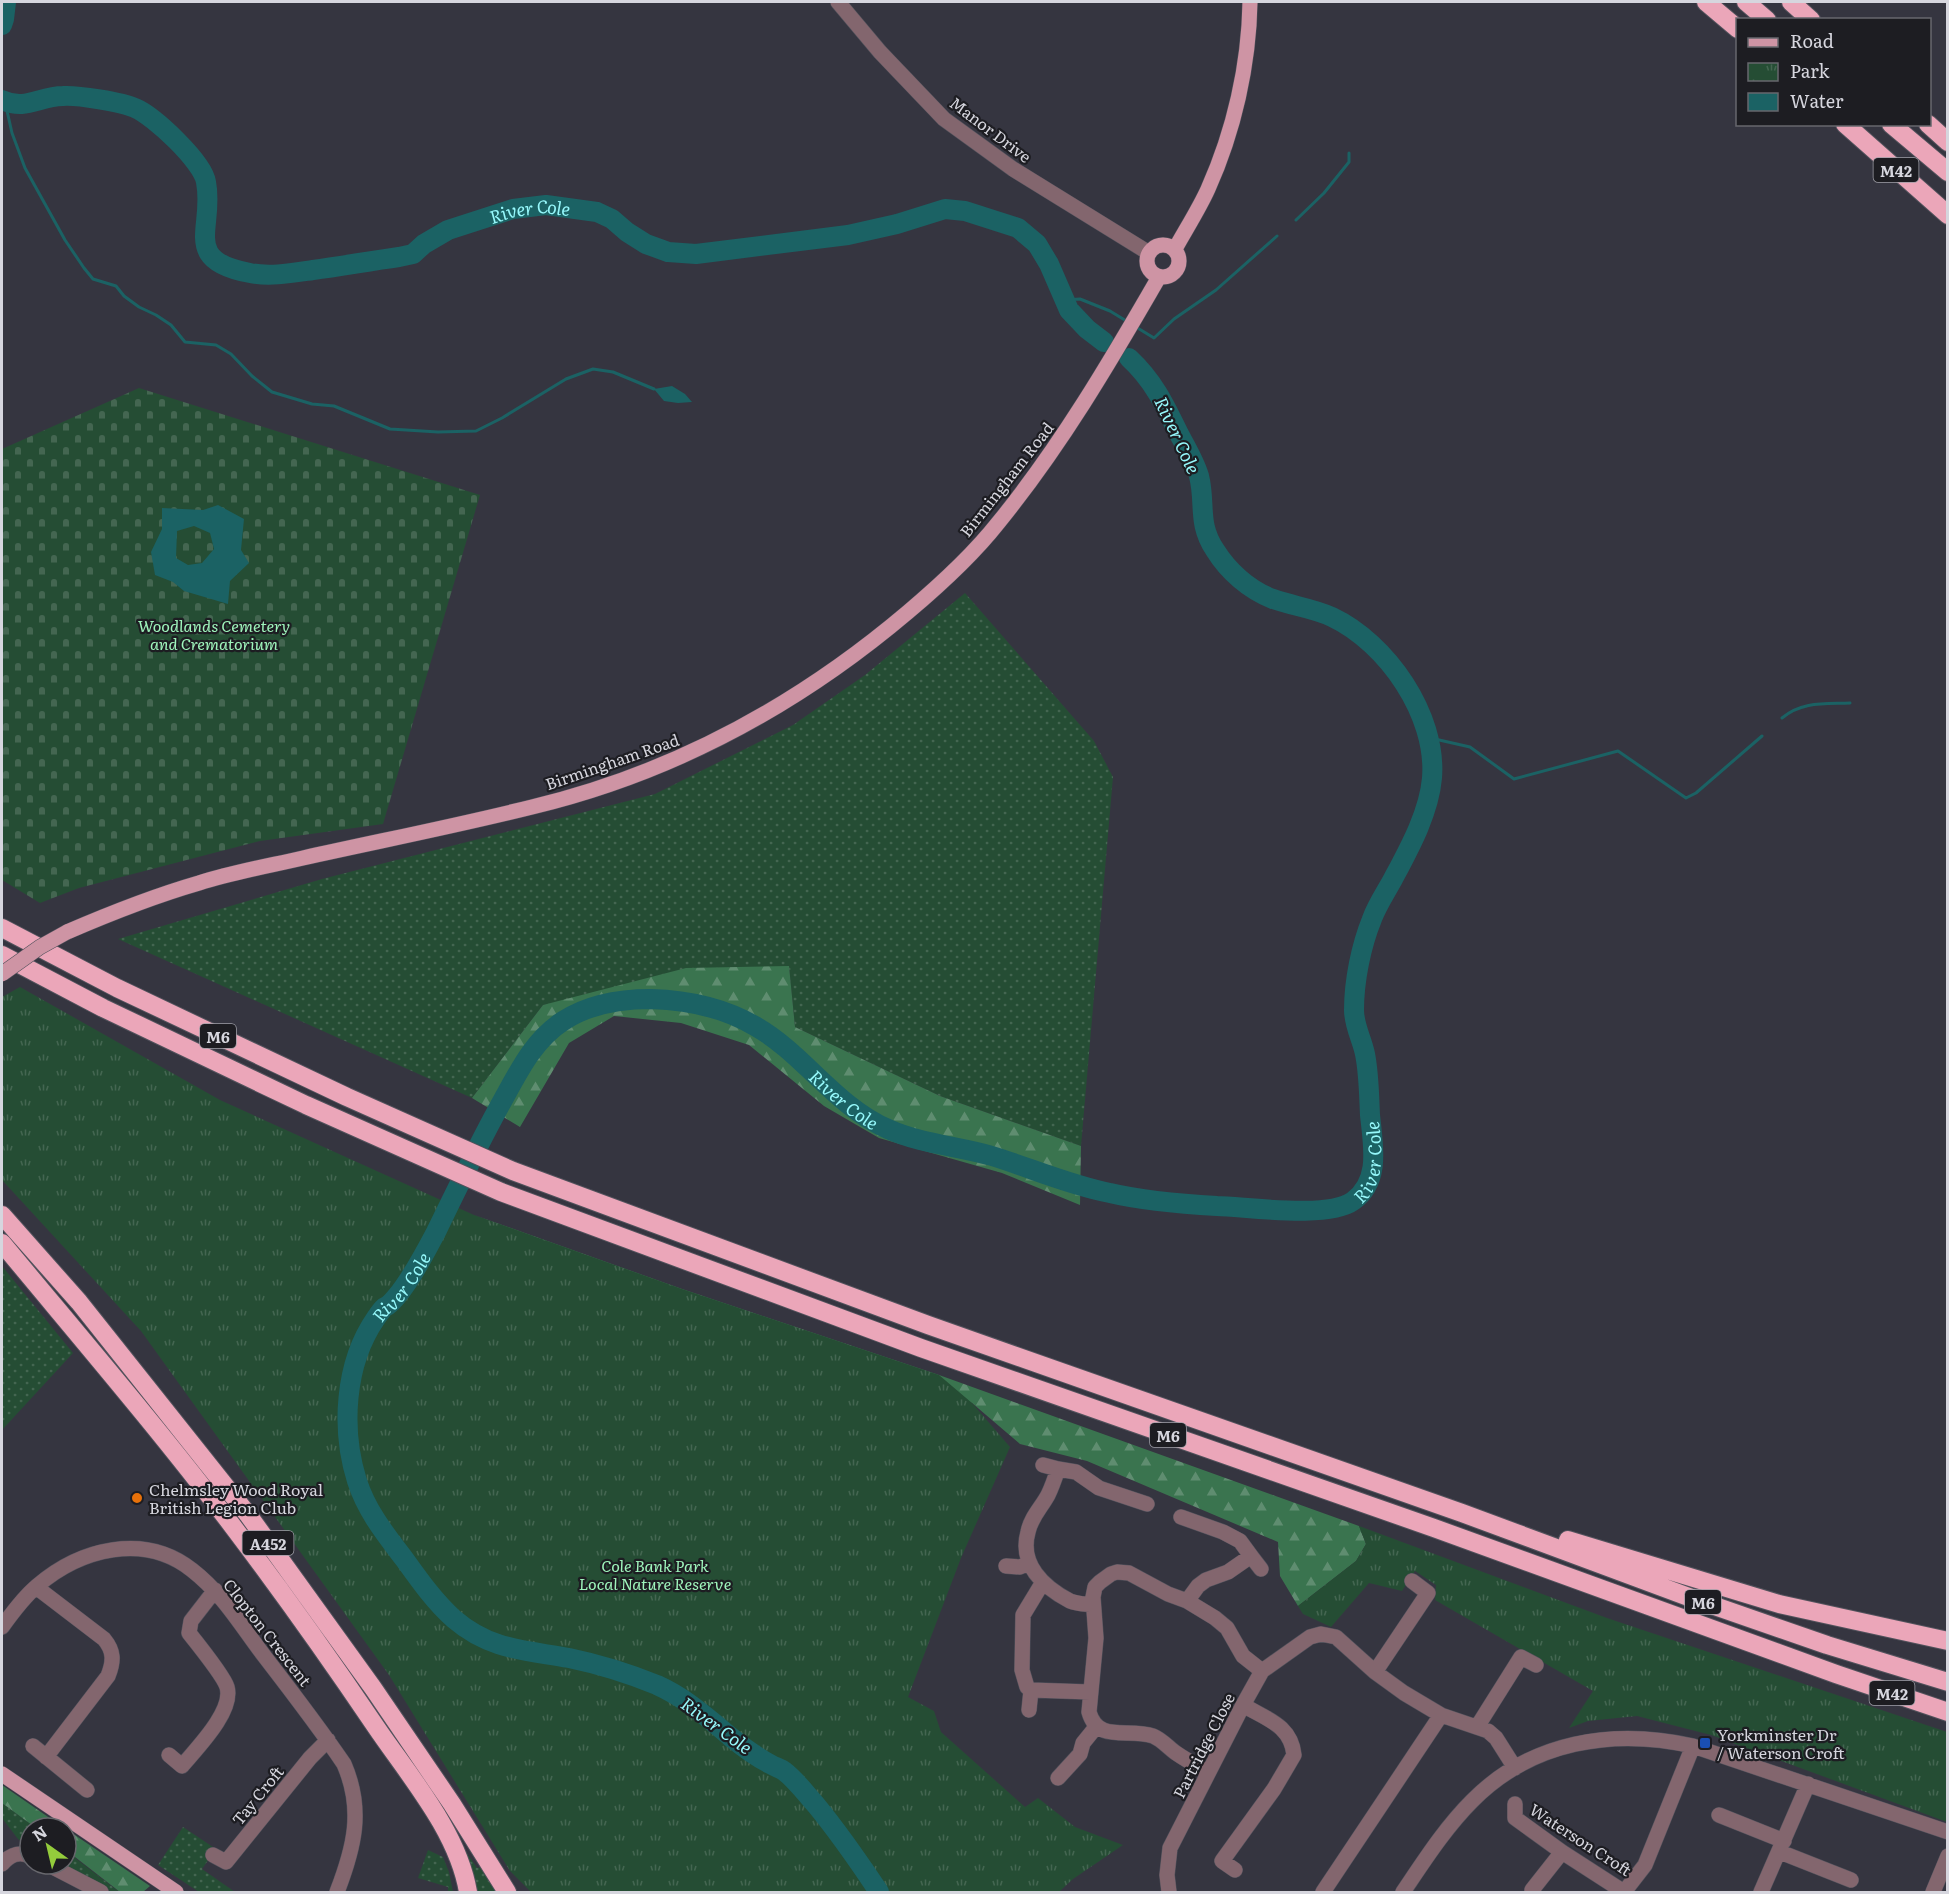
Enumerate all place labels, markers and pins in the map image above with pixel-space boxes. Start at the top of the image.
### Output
place label: Chelmsley Wood Royal British Legion Club [149,1477,323,1519]
marker: Chelmsley Wood Royal British Legion Club [130,1491,144,1505]
place label: Yorkminster Dr / Waterson Croft [1717,1722,1845,1764]
marker: Yorkminster Dr / Waterson Croft [1698,1736,1712,1750]

